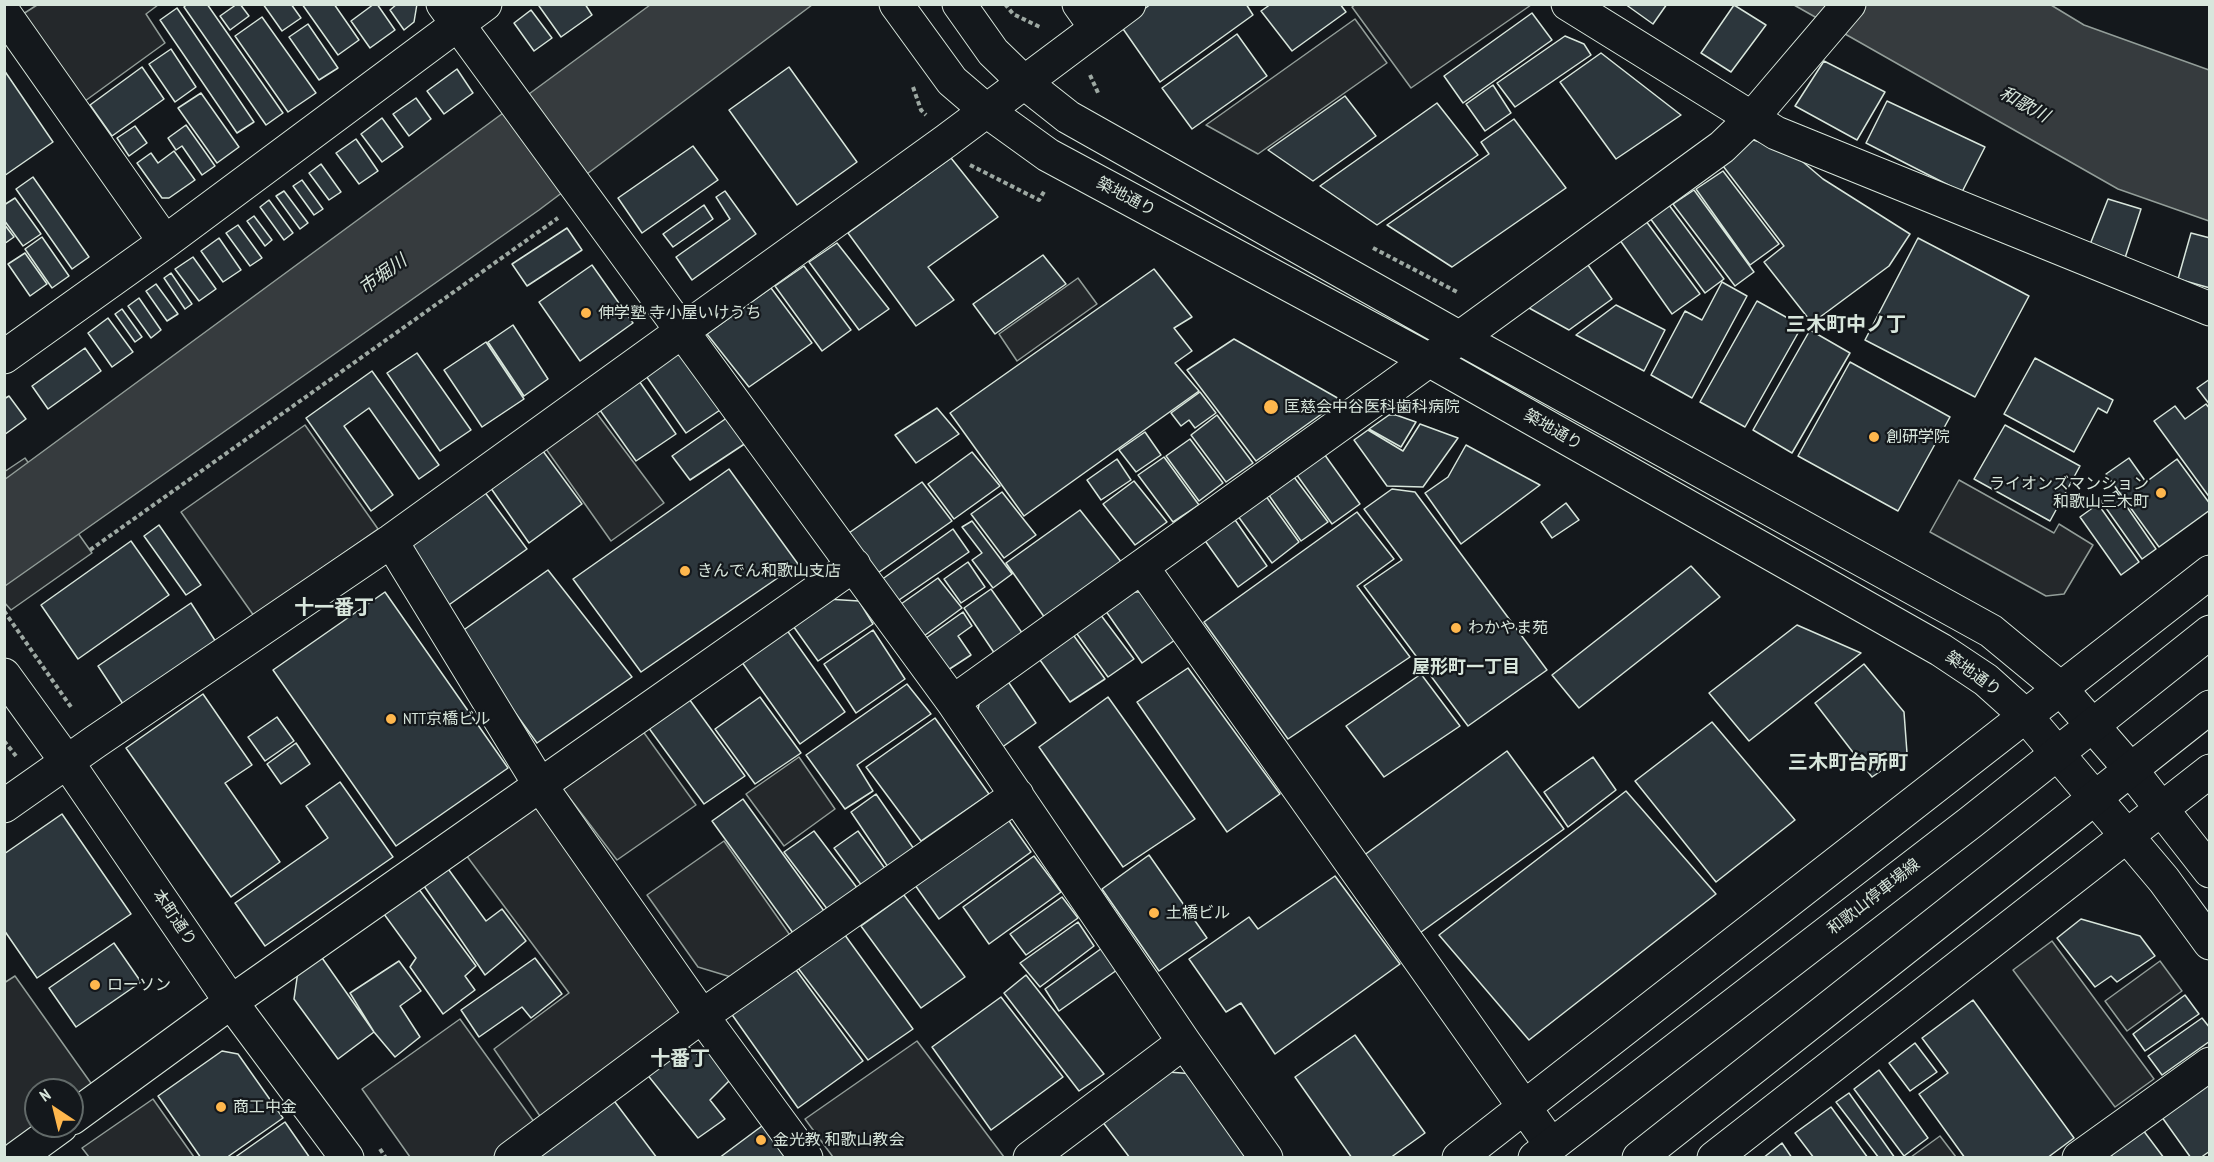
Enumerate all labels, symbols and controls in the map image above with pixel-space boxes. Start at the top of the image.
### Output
water label: 和歌川 [1995,82,2053,128]
street label: 築地通り [1093,174,1159,220]
water label: 市堀川 [355,250,411,300]
place label: 伸学塾 寺小屋いけうち [598,303,761,323]
marker: 伸学塾 寺小屋いけうち [579,306,593,320]
district label: 三木町中ノ丁 [1786,313,1906,337]
place label: 匡慈会中谷医科歯科病院 [1284,397,1460,417]
marker: 匡慈会中谷医科歯科病院 [1262,398,1280,416]
street label: 築地通り [1520,406,1586,454]
place label: 創研学院 [1886,427,1950,447]
marker: 創研学院 [1867,430,1881,444]
place label: ライオンズマンション 和歌山三木町 [1989,474,2149,512]
marker: ライオンズマンション 和歌山三木町 [2154,486,2168,500]
place label: きんでん和歌山支店 [697,561,841,581]
marker: きんでん和歌山支店 [678,564,692,578]
district label: 十一番丁 [294,596,374,620]
place label: わかやま苑 [1468,618,1548,638]
marker: わかやま苑 [1449,621,1463,635]
street label: 築地通り [1941,647,2005,701]
district label: 屋形町一丁目 [1412,657,1520,679]
place label: NTT京橋ビル [403,709,490,729]
marker: NTT京橋ビル [384,712,398,726]
district label: 三木町台所町 [1788,751,1908,775]
street label: 和歌山停車場線 [1824,855,1924,939]
street label: 本町通り [148,886,200,950]
place label: 土橋ビル [1166,903,1230,923]
marker: 土橋ビル [1147,906,1161,920]
place label: ローソン [107,975,171,995]
marker: ローソン [88,978,102,992]
district label: 十番丁 [650,1047,710,1071]
north arrow [24,1078,84,1138]
text: N [36,1084,54,1106]
place label: 商工中金 [233,1097,297,1117]
marker: 商工中金 [214,1100,228,1114]
place label: 金光教 和歌山教会 [773,1130,904,1150]
marker: 金光教 和歌山教会 [754,1133,768,1147]

